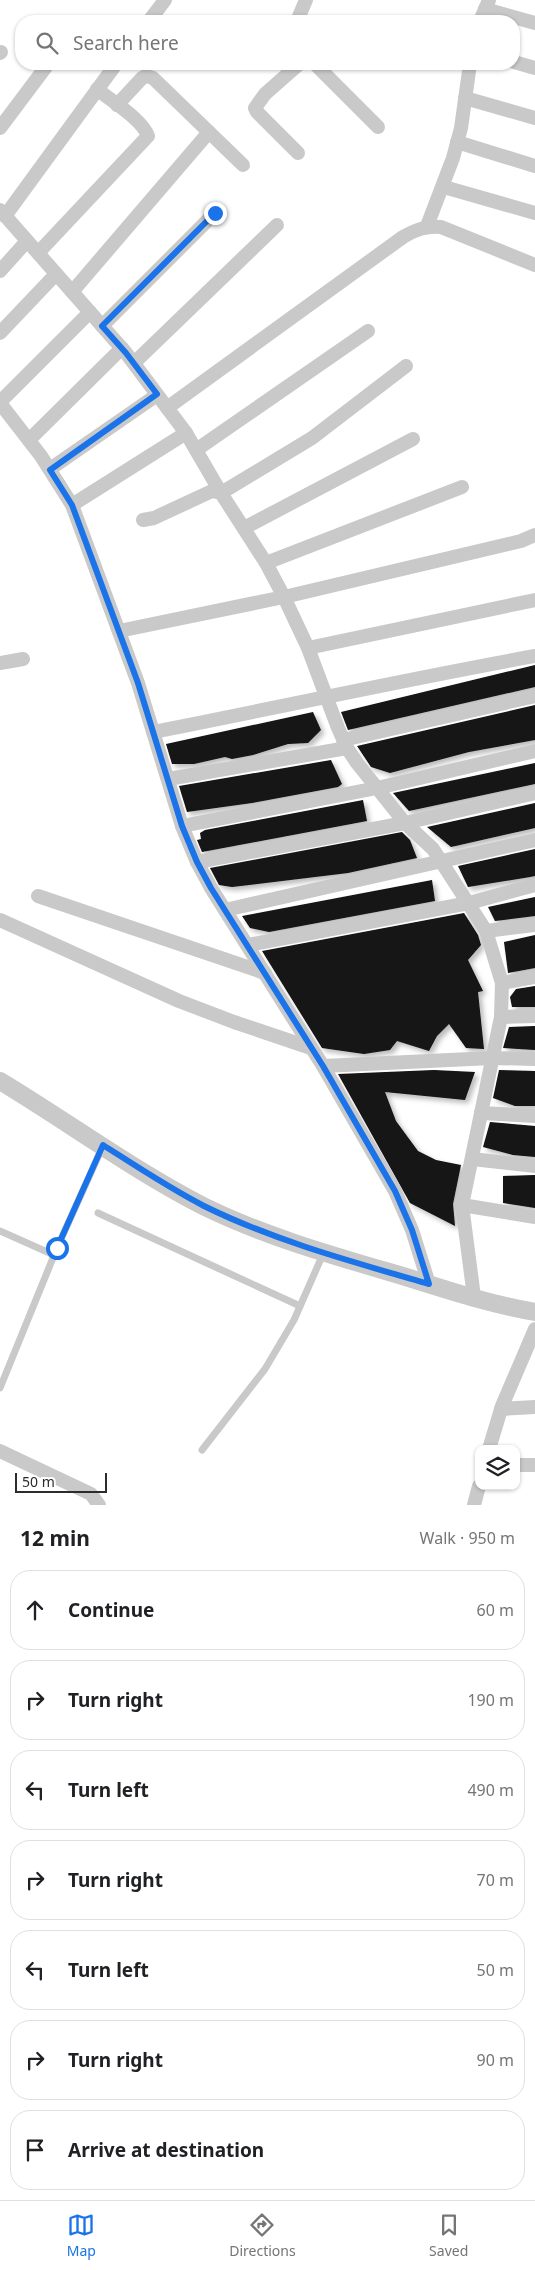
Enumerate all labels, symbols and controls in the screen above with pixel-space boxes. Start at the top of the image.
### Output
search box [15,15,520,70]
icon: search [33,29,61,57]
text: Search here [73,30,179,56]
route end [204,202,227,225]
route start [46,1237,69,1260]
map controls [475,1445,520,1490]
button: layers [475,1445,520,1490]
scale bar [15,1470,108,1493]
text: 50 m [22,1472,55,1491]
text: 12 min [20,1524,90,1552]
text: Walk · 950 m [420,1527,515,1549]
icon: ahead [21,1596,49,1624]
text: Continue [68,1597,154,1623]
text: 60 m [477,1599,514,1621]
icon: right [21,1686,49,1714]
text: Turn right [68,1687,163,1713]
text: 190 m [467,1689,514,1711]
icon: left [21,1776,49,1804]
text: Turn left [68,1777,149,1803]
text: 490 m [467,1779,514,1801]
icon: right [21,1866,49,1894]
text: Turn right [68,1867,163,1893]
text: 70 m [477,1869,514,1891]
icon: left [21,1956,49,1984]
text: Turn left [68,1957,149,1983]
text: 50 m [477,1959,514,1981]
icon: right [21,2046,49,2074]
text: Turn right [68,2047,163,2073]
text: 90 m [477,2049,514,2071]
icon: arrive [21,2136,49,2164]
text: Arrive at destination [68,2137,264,2163]
tab: Map [67,2211,96,2260]
tab: Directions [229,2211,296,2260]
tab: Saved [429,2211,468,2260]

